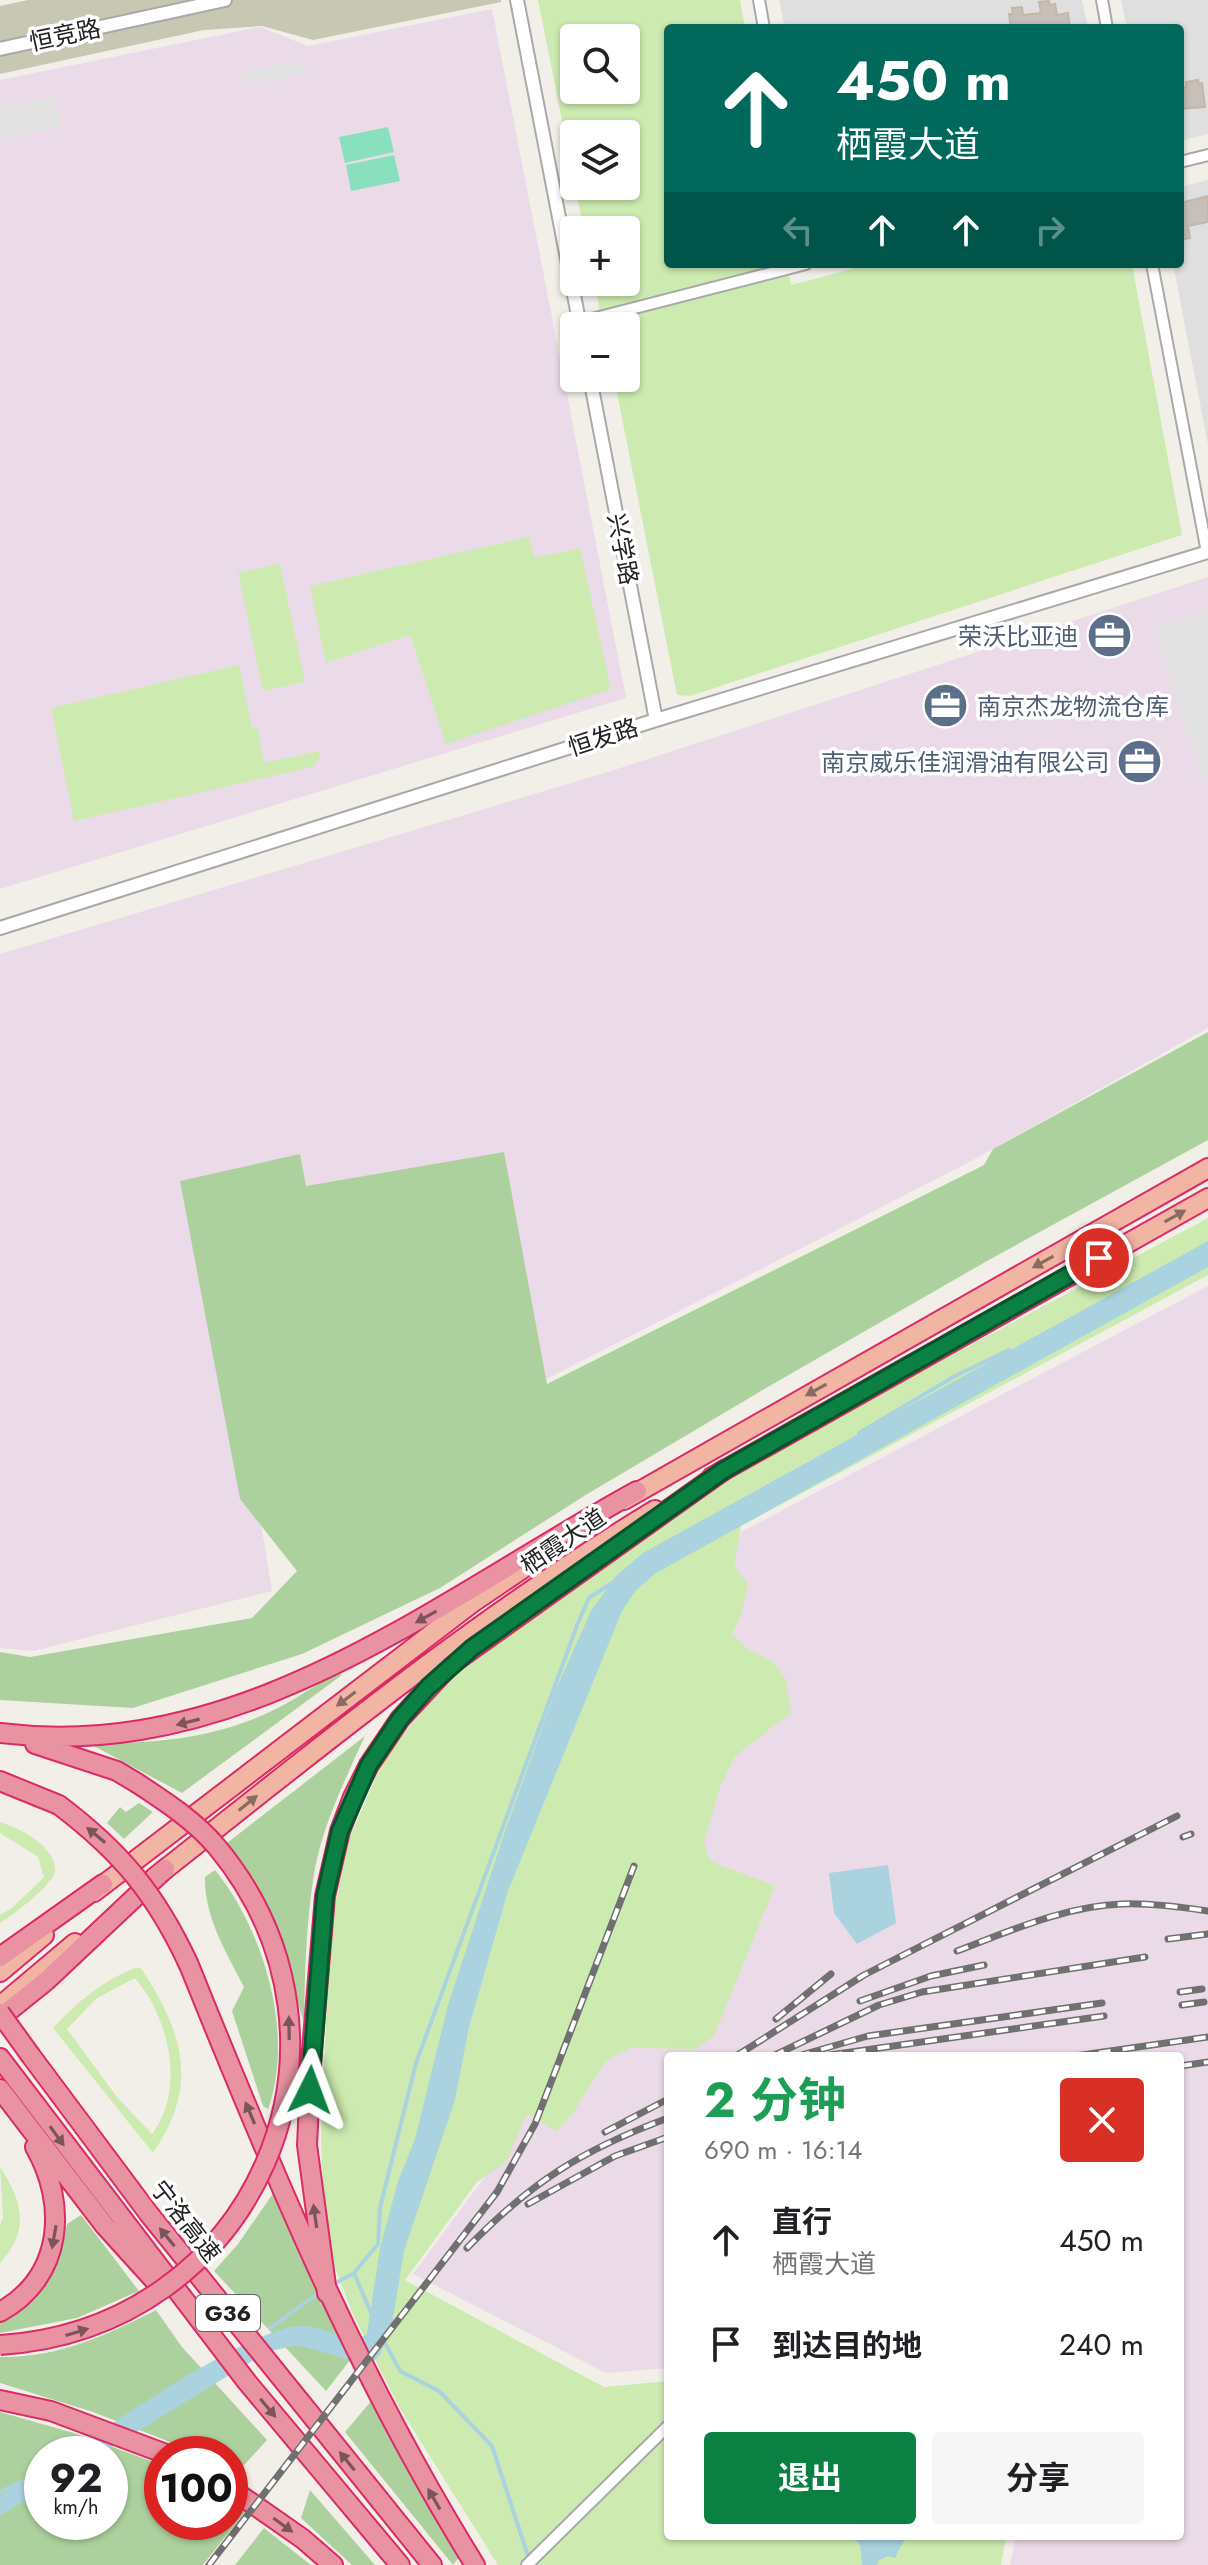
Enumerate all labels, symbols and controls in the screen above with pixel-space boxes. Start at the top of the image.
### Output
street label: 恒竞路 [26,10,104,60]
map controls [560,24,640,392]
button: search [560,24,640,104]
text: 450 m [836,40,1011,121]
icon: ahead [704,56,808,160]
text: 栖霞大道 [836,118,980,170]
button: layers [560,120,640,200]
icon: left [776,208,820,252]
icon: ahead [860,208,904,252]
icon: ahead [944,208,988,252]
icon: right [1028,208,1072,252]
button: + [560,216,640,296]
button: − [560,312,640,392]
street label: 兴学路 [599,510,647,588]
office icon: 荣沃比亚迪 [1085,612,1133,660]
place label: 荣沃比亚迪 [958,619,1078,654]
office icon: 南京杰龙物流仓库 [922,682,970,730]
place label: 南京杰龙物流仓库 [977,689,1169,724]
street label: 恒发路 [563,709,643,765]
office icon: 南京威乐佳润滑油有限公司 [1116,738,1164,786]
place label: 南京威乐佳润滑油有限公司 [821,745,1109,780]
one-way arrow [1164,1209,1187,1223]
pin [1065,1224,1133,1292]
icon: arrive [1077,1236,1121,1280]
one-way arrow [1031,1255,1054,1269]
one-way arrow [805,1383,827,1397]
street label: 栖霞大道 [513,1500,613,1582]
one-way arrow [414,1610,437,1623]
one-way arrow [336,1691,356,1707]
one-way arrow [176,1716,201,1728]
one-way arrow [238,1796,258,1812]
one-way arrow [87,1827,107,1844]
one-way arrow [282,2015,295,2040]
position arrow [268,2048,352,2132]
text: 2 分钟 [704,2066,846,2135]
button: close [1060,2078,1144,2162]
one-way arrow [243,2101,256,2125]
one-way arrow [49,2125,65,2146]
text: 690 m · 16:14 [704,2131,862,2169]
street label: 宁洛高速 [143,2172,229,2270]
text: 直行 [772,2200,832,2243]
one-way arrow [308,2203,321,2228]
icon: ahead [704,2218,748,2262]
text: 450 m [1059,2219,1144,2262]
one-way arrow [47,2225,60,2250]
one-way arrow [159,2227,175,2247]
text: 栖霞大道 [772,2245,876,2283]
road number: G36 [196,2295,260,2331]
icon: arrive [704,2322,748,2366]
text: 240 m [1059,2323,1144,2366]
text: 到达目的地 [772,2324,922,2367]
one-way arrow [65,2326,89,2338]
one-way arrow [259,2397,276,2417]
button: 退出 [704,2432,916,2524]
button: 分享 [932,2432,1144,2524]
speed limit sign: 100 [144,2436,248,2540]
text: 92 [50,2449,103,2507]
one-way arrow [339,2451,356,2471]
one-way arrow [428,2487,441,2510]
text: km/h [53,2493,99,2522]
one-way arrow [272,2517,293,2532]

